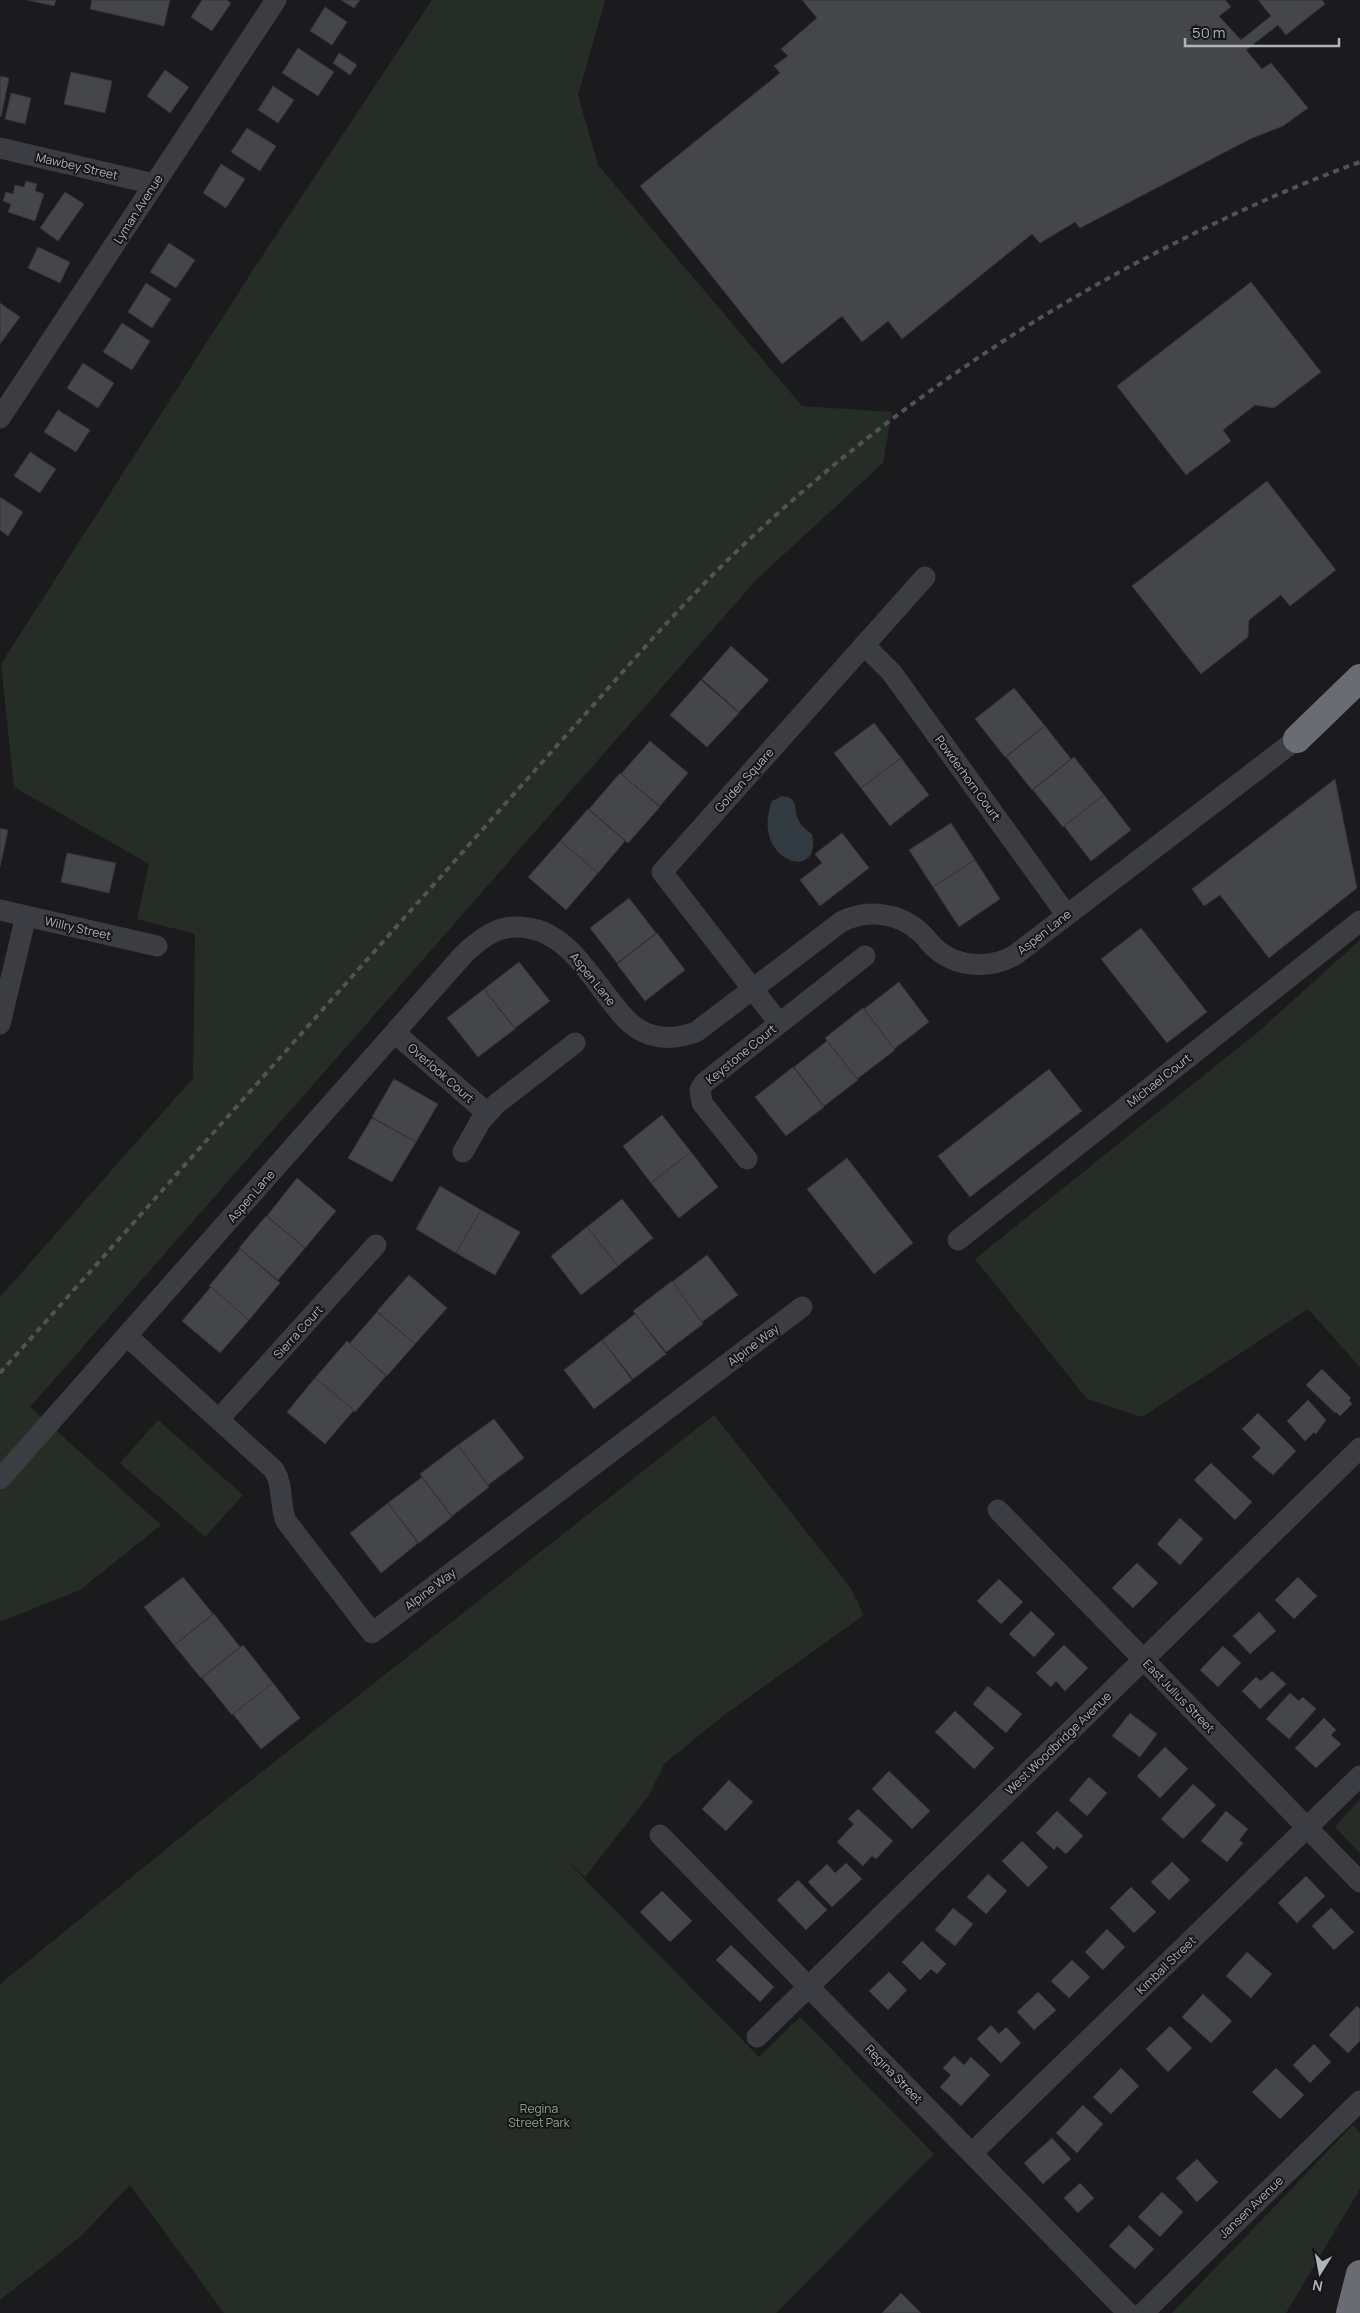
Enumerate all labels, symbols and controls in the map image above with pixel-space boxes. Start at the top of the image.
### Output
scale bar [1185,15,1339,47]
text: 50 m [1192,22,1226,43]
street label: Mawbey Street [34,148,120,184]
street label: Lyman Avenue [109,171,167,247]
street label: Powderhorn Court [931,732,1005,824]
street label: Golden Square [710,744,778,816]
street label: Aspen Lane [1013,906,1075,958]
street label: Willry Street [43,912,113,944]
street label: Aspen Lane [566,949,620,1009]
street label: Keystone Court [702,1020,780,1088]
street label: Overlook Court [404,1039,478,1107]
street label: Michael Court [1123,1049,1195,1111]
street label: Aspen Lane [224,1166,278,1226]
street label: Sierra Court [269,1301,327,1362]
street label: Alpine Way [724,1320,783,1370]
street label: Alpine Way [401,1564,460,1614]
street label: East Julius Street [1139,1655,1219,1737]
street label: West Woodbridge Avenue [1001,1688,1115,1798]
street label: Kimball Street [1132,1932,1200,1998]
street label: Regina Street [862,2041,927,2107]
park label: Regina Street Park [508,2100,571,2131]
street label: Jansen Avenue [1215,2172,1287,2242]
north arrow [1295,2248,1345,2298]
text: N [1311,2276,1324,2297]

